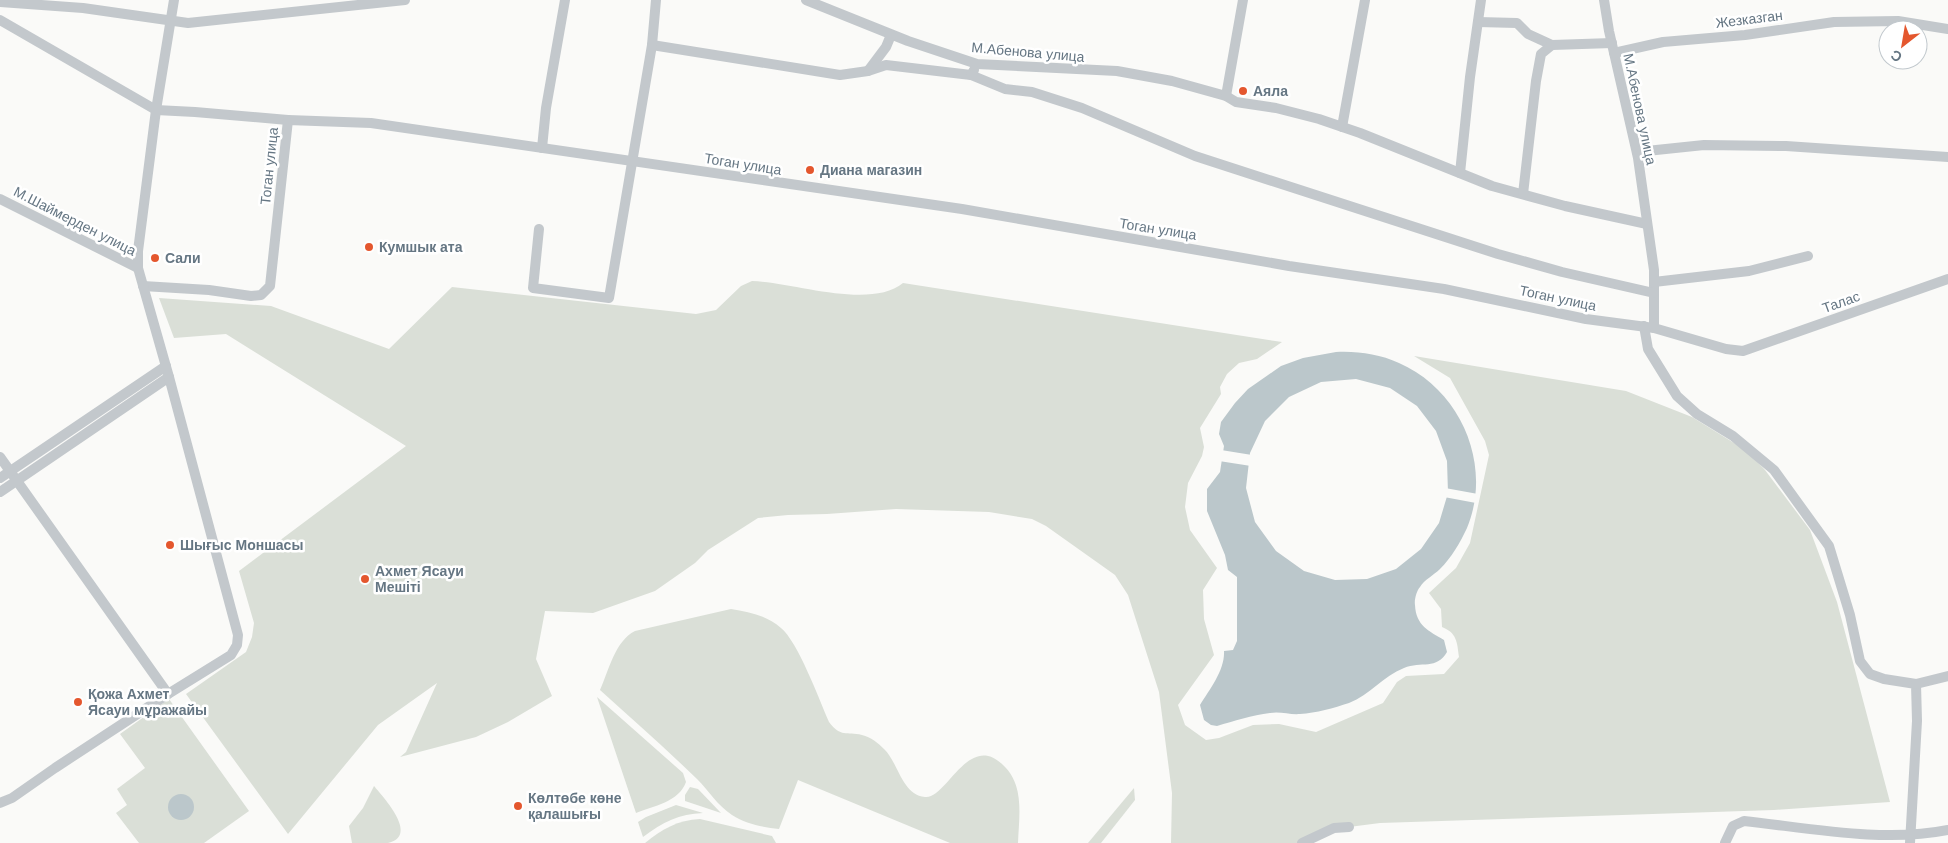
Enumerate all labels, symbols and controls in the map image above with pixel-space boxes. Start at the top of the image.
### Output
street label: Жезказган [1715,7,1783,31]
north arrow [1878,20,1928,70]
street label: М.Абенова улица [971,39,1085,65]
text: С [1888,47,1905,66]
street label: М.Абенова улица [1620,52,1660,166]
place label: Аяла [1253,83,1288,99]
marker: Аяла [1237,85,1249,97]
street label: Тоган улица [257,126,281,206]
street label: Тоган улица [703,150,783,178]
place label: Диана магазин [820,162,922,178]
marker: Диана магазин [804,164,816,176]
street label: М.Шаймерден улица [11,183,139,259]
street label: Тоган улица [1118,215,1198,243]
place label: Кумшык ата [379,239,463,255]
marker: Кумшык ата [363,241,375,253]
place label: Сали [165,250,201,266]
marker: Сали [149,252,161,264]
street label: Тоган улица [1518,282,1598,314]
street label: Талас [1820,288,1862,316]
place label: Шығыс Моншасы [180,537,303,553]
marker: Шығыс Моншасы [164,539,176,551]
place label: Ахмет Ясауи Мешіті [375,563,464,595]
marker: Ахмет Ясауи Мешіті [359,573,371,585]
place label: Қожа Ахмет Ясауи мұражайы [88,686,207,718]
marker: Қожа Ахмет Ясауи мұражайы [72,696,84,708]
place label: Көлтөбе көне қалашығы [528,790,622,822]
marker: Көлтөбе көне қалашығы [512,800,524,812]

